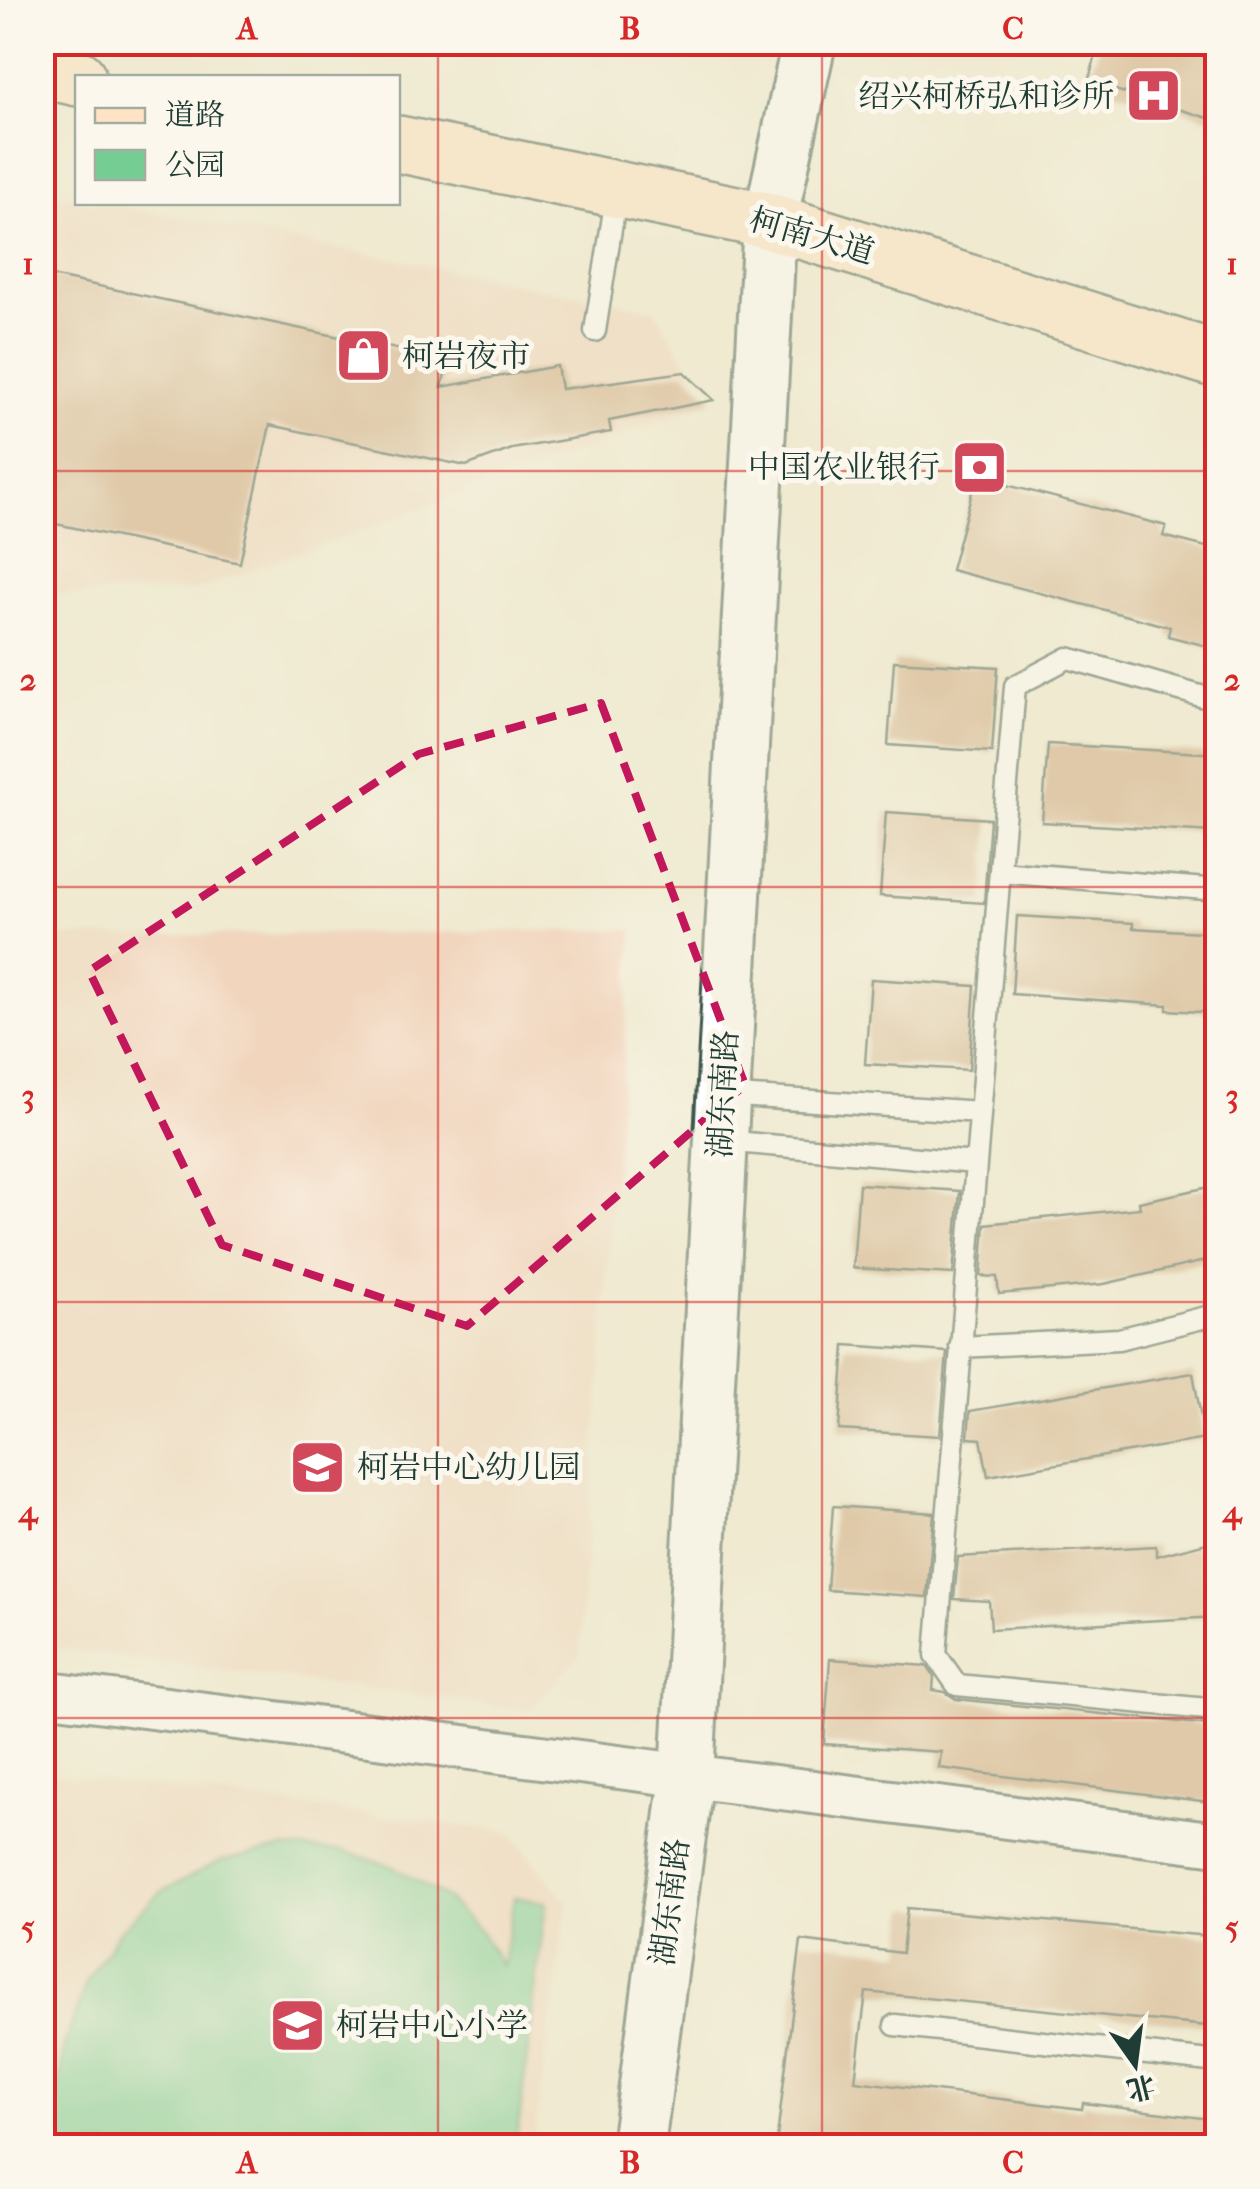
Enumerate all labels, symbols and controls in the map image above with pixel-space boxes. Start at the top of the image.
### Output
text: A [235,10,259,47]
text: B [620,10,640,47]
text: C [1002,10,1024,47]
hospital icon: 绍兴柯桥弘和诊所 [1123,66,1183,126]
legend [75,75,400,205]
place label: 绍兴柯桥弘和诊所 [858,78,1114,115]
text: 道路 [165,98,225,133]
text: 公园 [165,148,225,183]
street label: 柯南大道 [745,201,879,271]
text: 1 [22,245,34,282]
text: 1 [1226,245,1238,282]
shop icon: 柯岩夜市 [333,326,393,386]
place label: 柯岩夜市 [402,338,530,375]
bank icon: 中国农业银行 [949,437,1009,497]
place label: 中国农业银行 [748,449,940,486]
text: 2 [20,661,36,698]
text: 2 [1224,661,1240,698]
street label: 湖东南路 [701,1029,745,1159]
text: 3 [21,1077,35,1114]
text: 3 [1225,1077,1239,1114]
school or university icon: 柯岩中心幼儿园 [288,1437,348,1497]
place label: 柯岩中心幼儿园 [357,1449,581,1486]
text: 4 [18,1493,40,1531]
text: 4 [1222,1493,1244,1531]
street label: 湖东南路 [644,1836,696,1968]
text: 5 [21,1908,35,1945]
text: 5 [1225,1908,1239,1945]
school or university icon: 柯岩中心小学 [267,1995,327,2055]
place label: 柯岩中心小学 [336,2007,528,2044]
north arrow [1085,2014,1185,2114]
text: 北 [1123,2068,1159,2107]
text: A [235,2144,259,2181]
text: B [620,2144,640,2181]
text: C [1002,2144,1024,2181]

